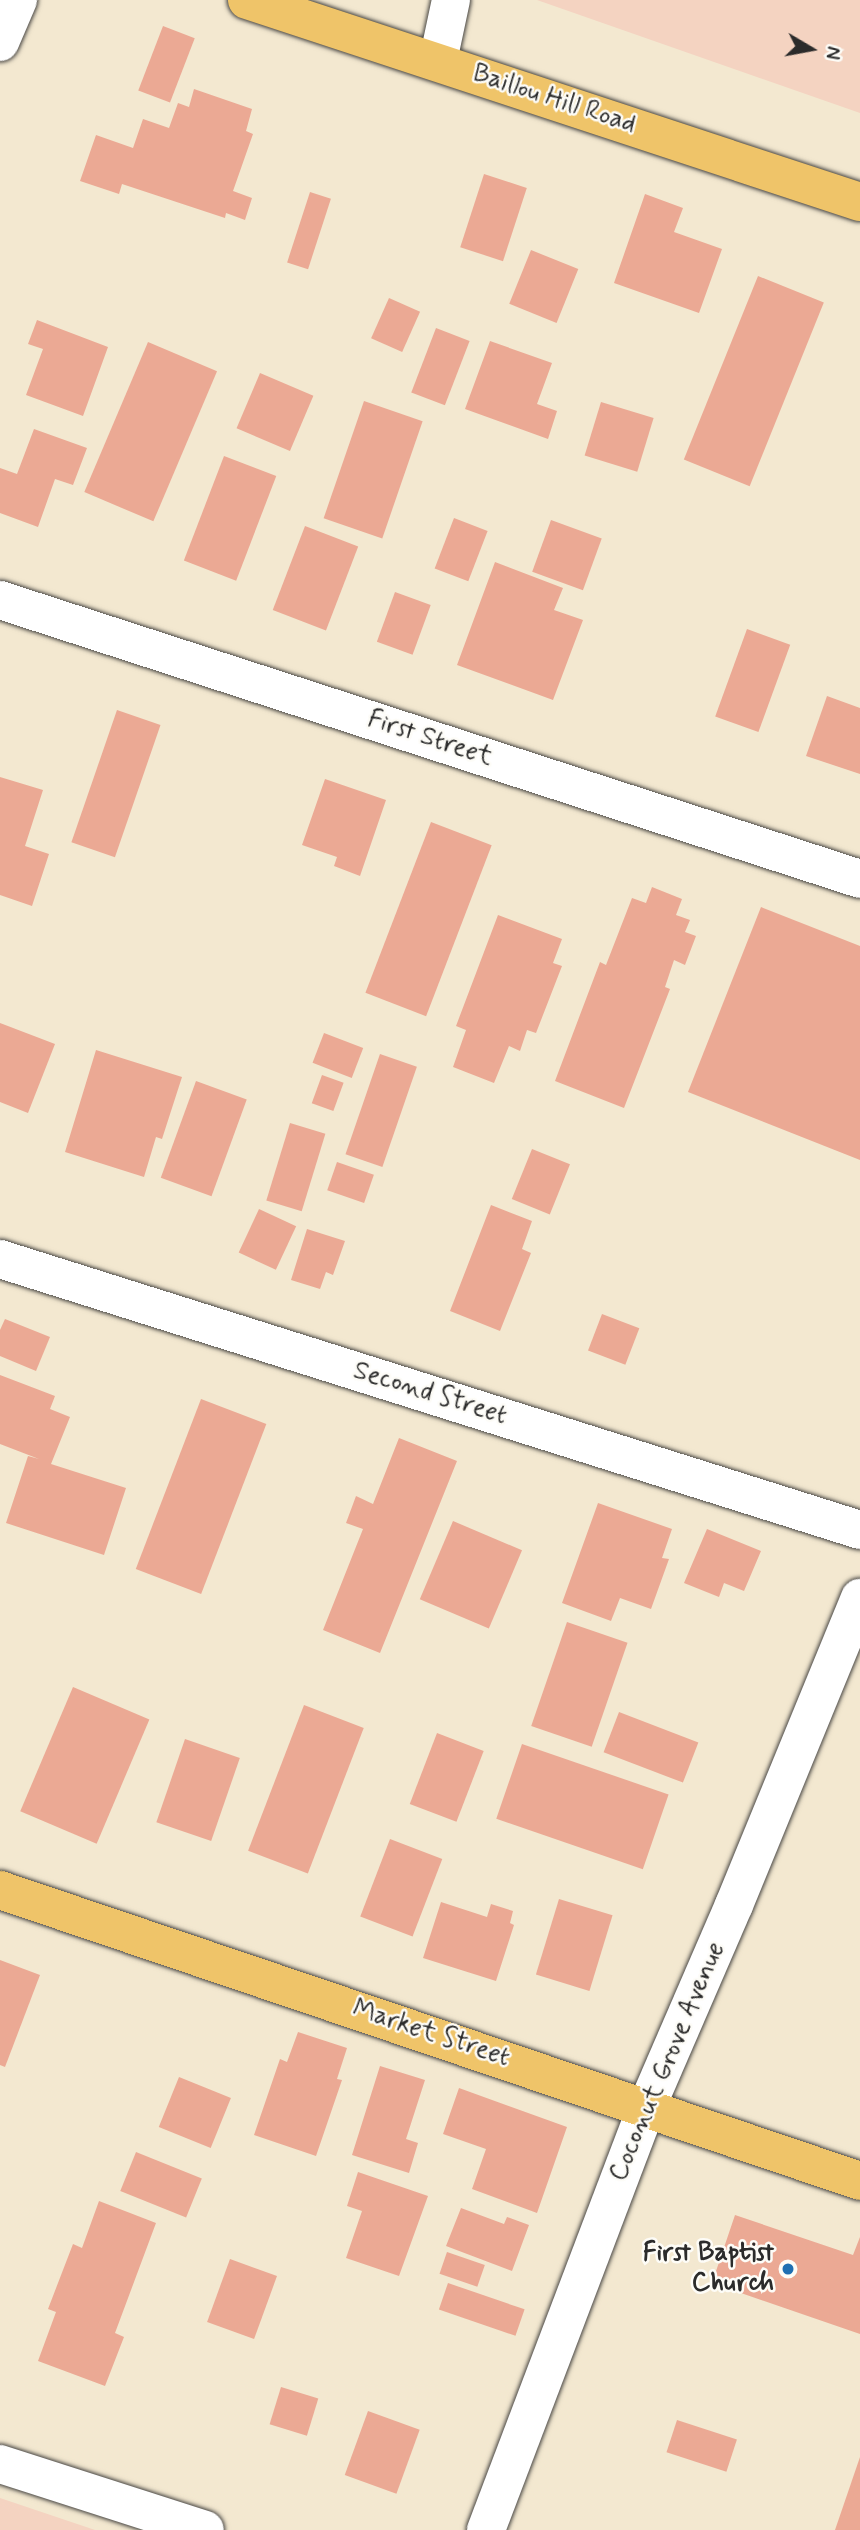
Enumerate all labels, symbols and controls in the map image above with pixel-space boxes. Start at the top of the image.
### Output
north arrow [776,14,846,84]
text: N [819,44,846,61]
street label: Baillou Hill Road [468,59,640,141]
street label: First Street [364,704,496,774]
street label: Second Street [347,1355,513,1433]
street label: Coconut Grove Avenue [603,1936,733,2188]
street label: Market Street [346,1993,516,2075]
place label: First Baptist Church [643,2238,774,2300]
marker: First Baptist Church [780,2261,796,2277]

